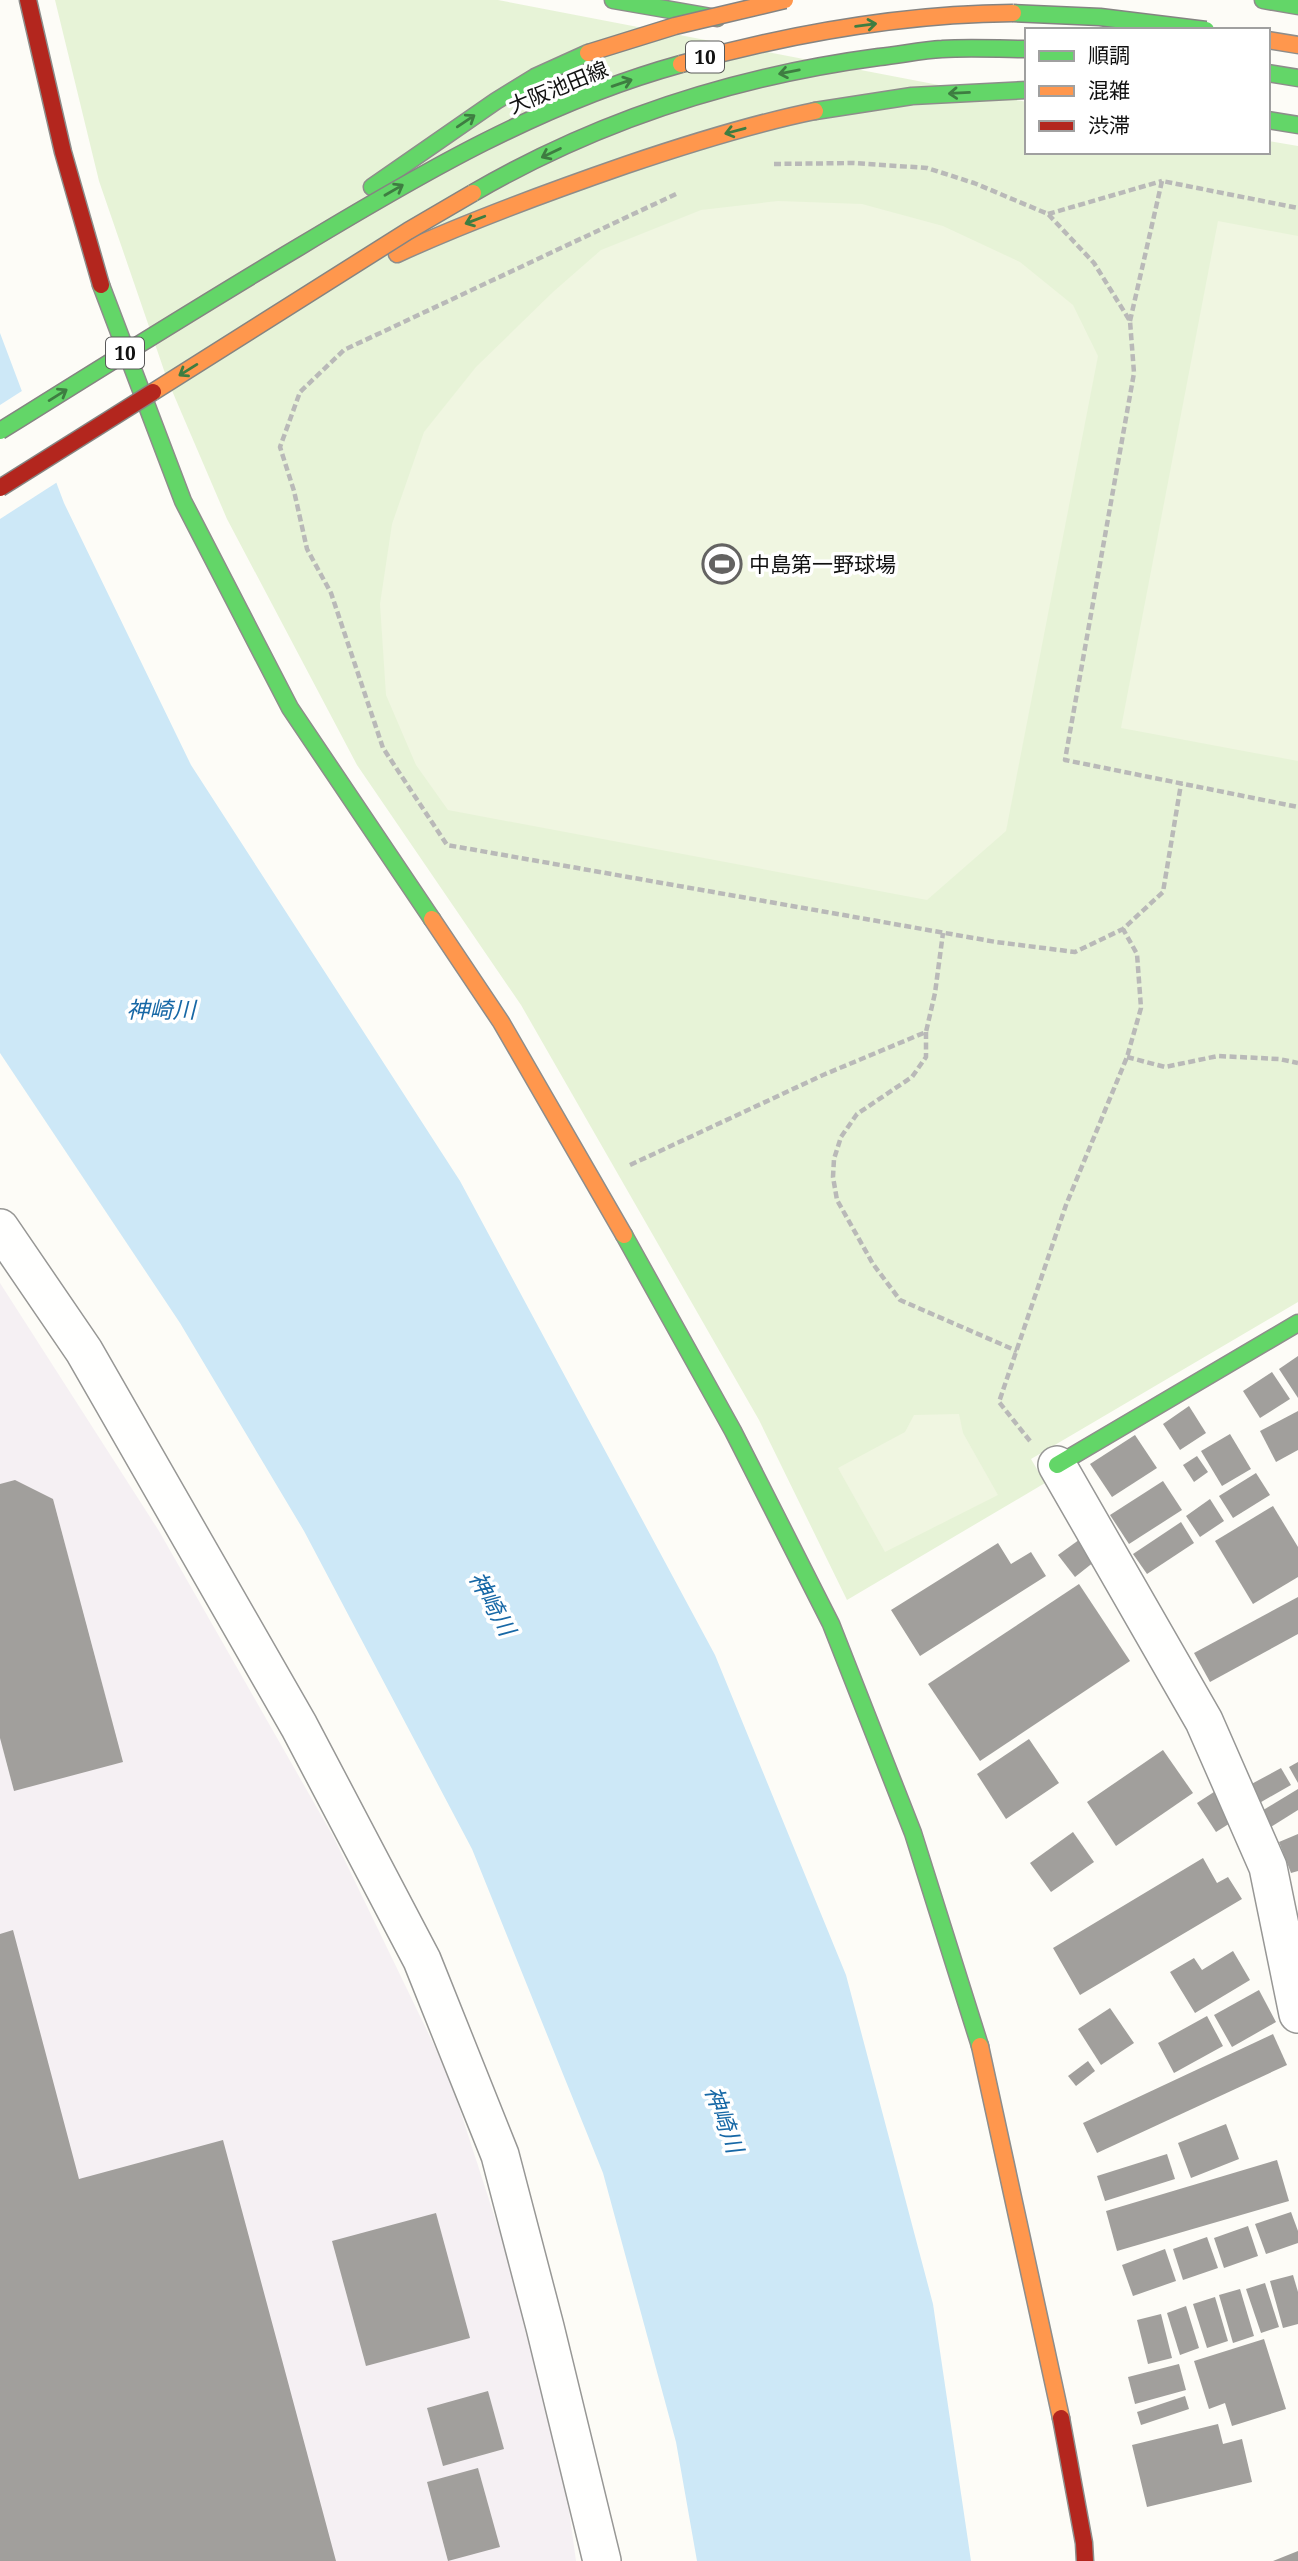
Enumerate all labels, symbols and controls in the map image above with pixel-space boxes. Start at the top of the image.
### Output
one-way arrow [854,18,877,31]
legend [1025,28,1270,154]
road number: 10 [686,41,724,72]
text: 順調 [1088,41,1130,69]
street label: 大阪池田線 [504,54,612,120]
one-way arrow [778,66,801,80]
one-way arrow [610,76,632,88]
text: 混雑 [1088,76,1130,104]
one-way arrow [948,87,970,100]
text: 渋滞 [1088,111,1130,139]
one-way arrow [456,114,475,128]
one-way arrow [724,125,747,138]
one-way arrow [541,146,562,160]
one-way arrow [383,183,404,196]
one-way arrow [465,215,486,227]
road number: 10 [106,338,144,368]
one-way arrow [179,362,198,377]
one-way arrow [48,387,67,402]
sports icon: 中島第一野球場 [701,543,743,585]
place label: 中島第一野球場 [749,550,896,578]
water label: 神崎川 [127,993,199,1025]
water label: 神崎川 [462,1565,525,1644]
water label: 神崎川 [698,2081,753,2160]

